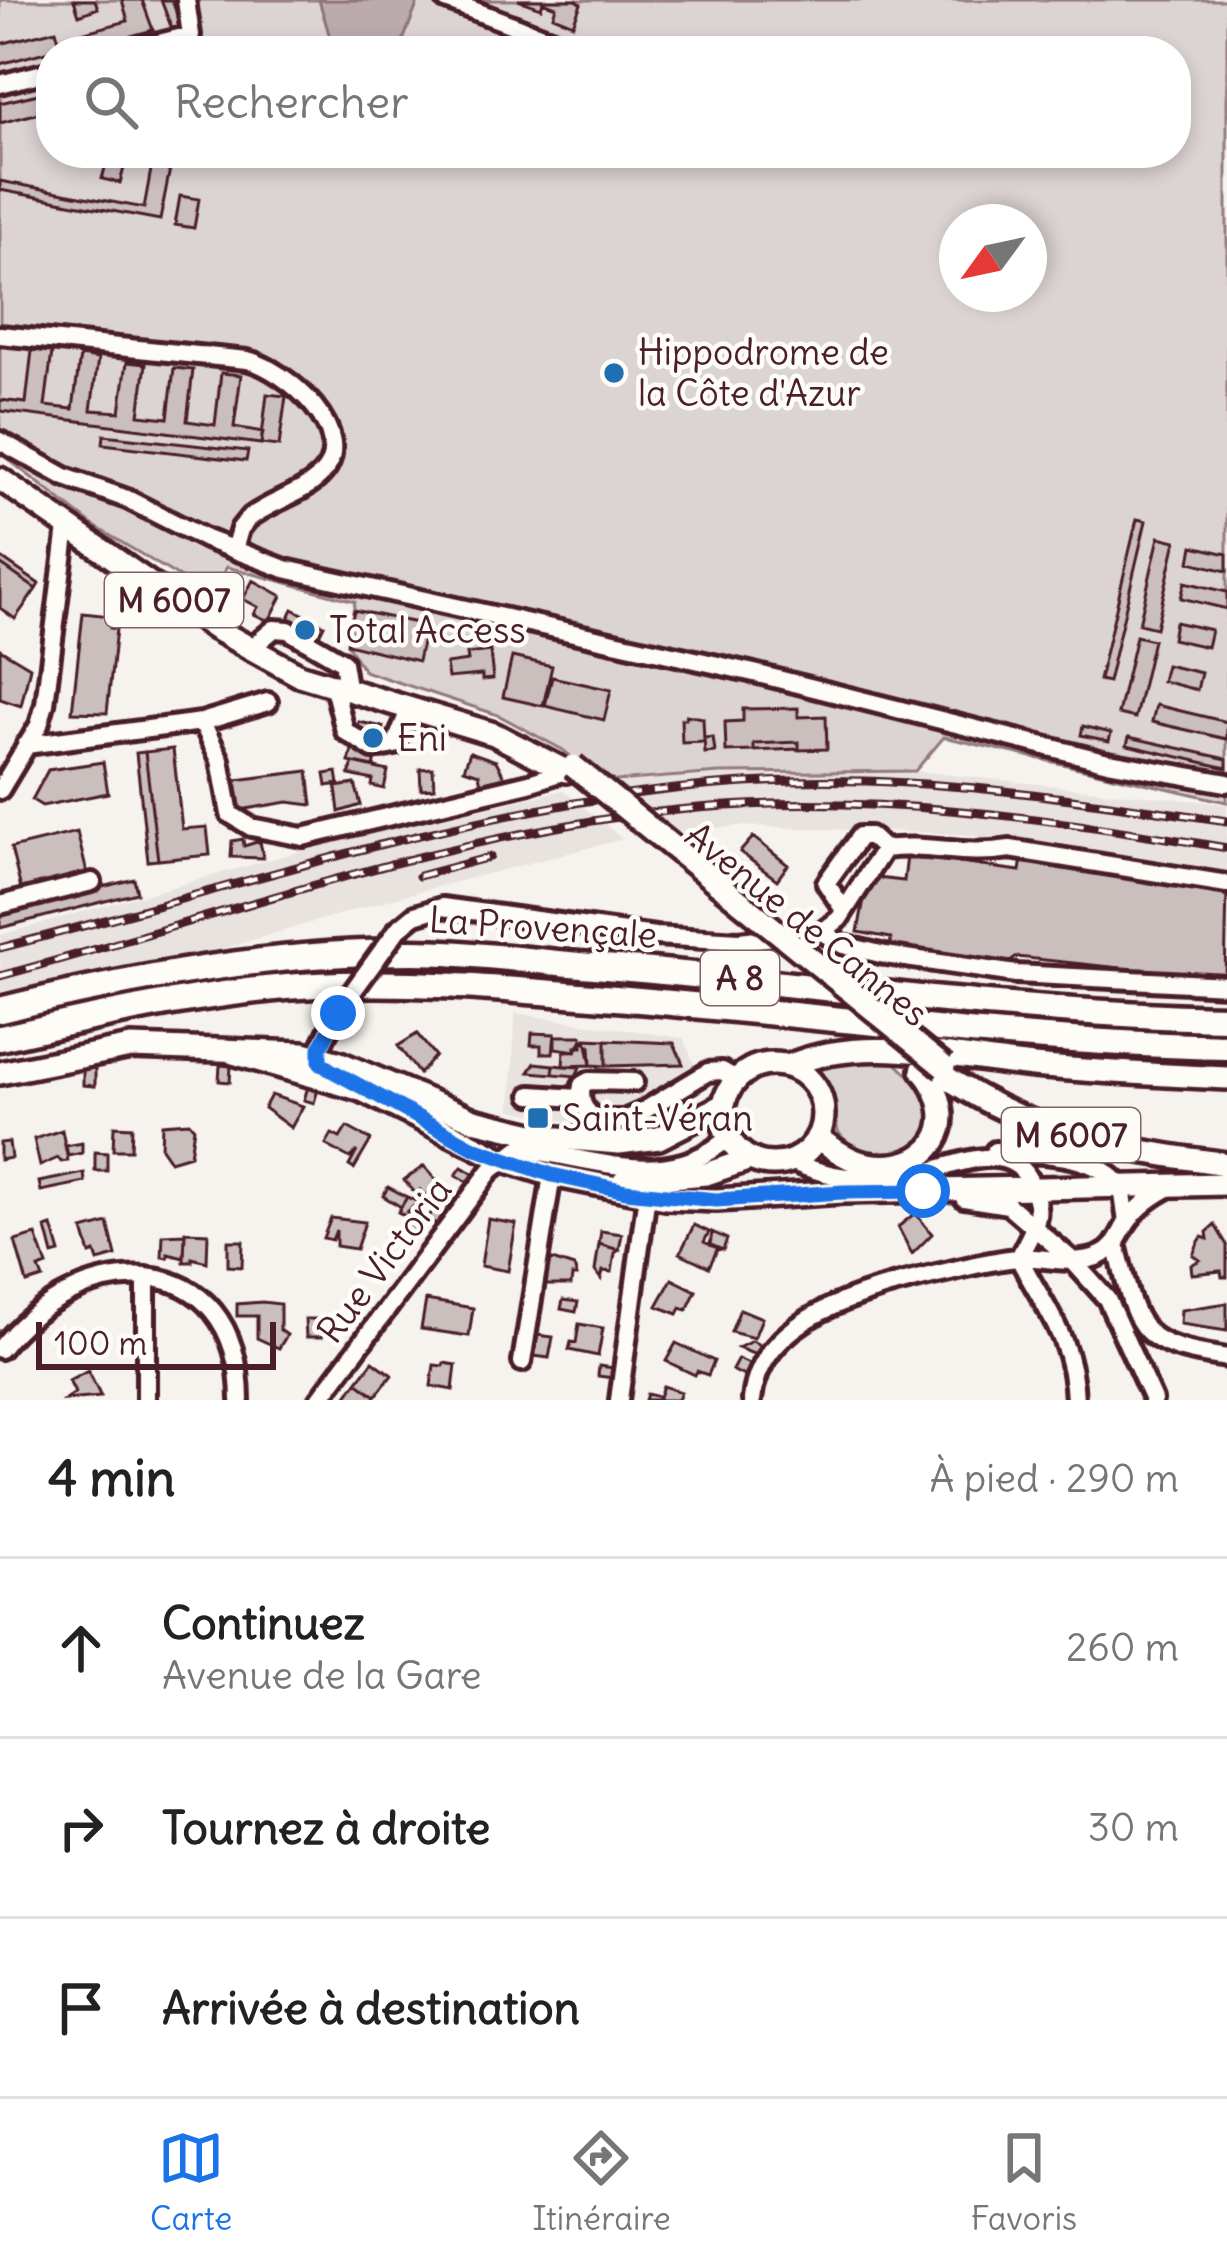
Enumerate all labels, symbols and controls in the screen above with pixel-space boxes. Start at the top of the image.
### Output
search box [36,36,1191,168]
icon: search [78,69,144,135]
text: Rechercher [174,74,409,130]
north arrow [939,204,1047,312]
place label: Hippodrome de la Côte d'Azur [638,330,889,416]
marker: Hippodrome de la Côte d'Azur [601,360,627,386]
road number: M 6007 [105,573,243,627]
place label: Total Access [329,608,526,653]
marker: Total Access [292,617,318,643]
place label: Eni [397,716,447,761]
marker: Eni [360,725,386,751]
street label: Avenue de Cannes [676,813,937,1036]
street label: La Provençale [427,897,658,958]
road number: A 8 [701,951,779,1005]
route end [311,986,365,1040]
place label: Saint-Véran [562,1096,753,1141]
marker: Saint-Véran [525,1105,551,1131]
road number: M 6007 [1002,1108,1140,1162]
route start [896,1164,950,1218]
street label: Rue Victoria [307,1168,461,1352]
scale bar [36,1316,276,1369]
text: 100 m [54,1322,147,1364]
text: 4 min [48,1446,175,1510]
text: À pied · 290 m [930,1454,1179,1503]
text: Continuez [162,1595,365,1651]
icon: ahead [48,1615,114,1681]
text: 260 m [1066,1623,1179,1672]
text: Avenue de la Gare [162,1651,482,1700]
icon: right [48,1795,114,1861]
text: Tournez à droite [162,1800,490,1856]
text: 30 m [1088,1803,1179,1852]
icon: arrive [48,1975,114,2041]
text: Arrivée à destination [162,1980,580,2036]
tab: Carte [150,2125,232,2239]
tab: Itinéraire [532,2125,671,2239]
tab: Favoris [971,2125,1077,2239]

